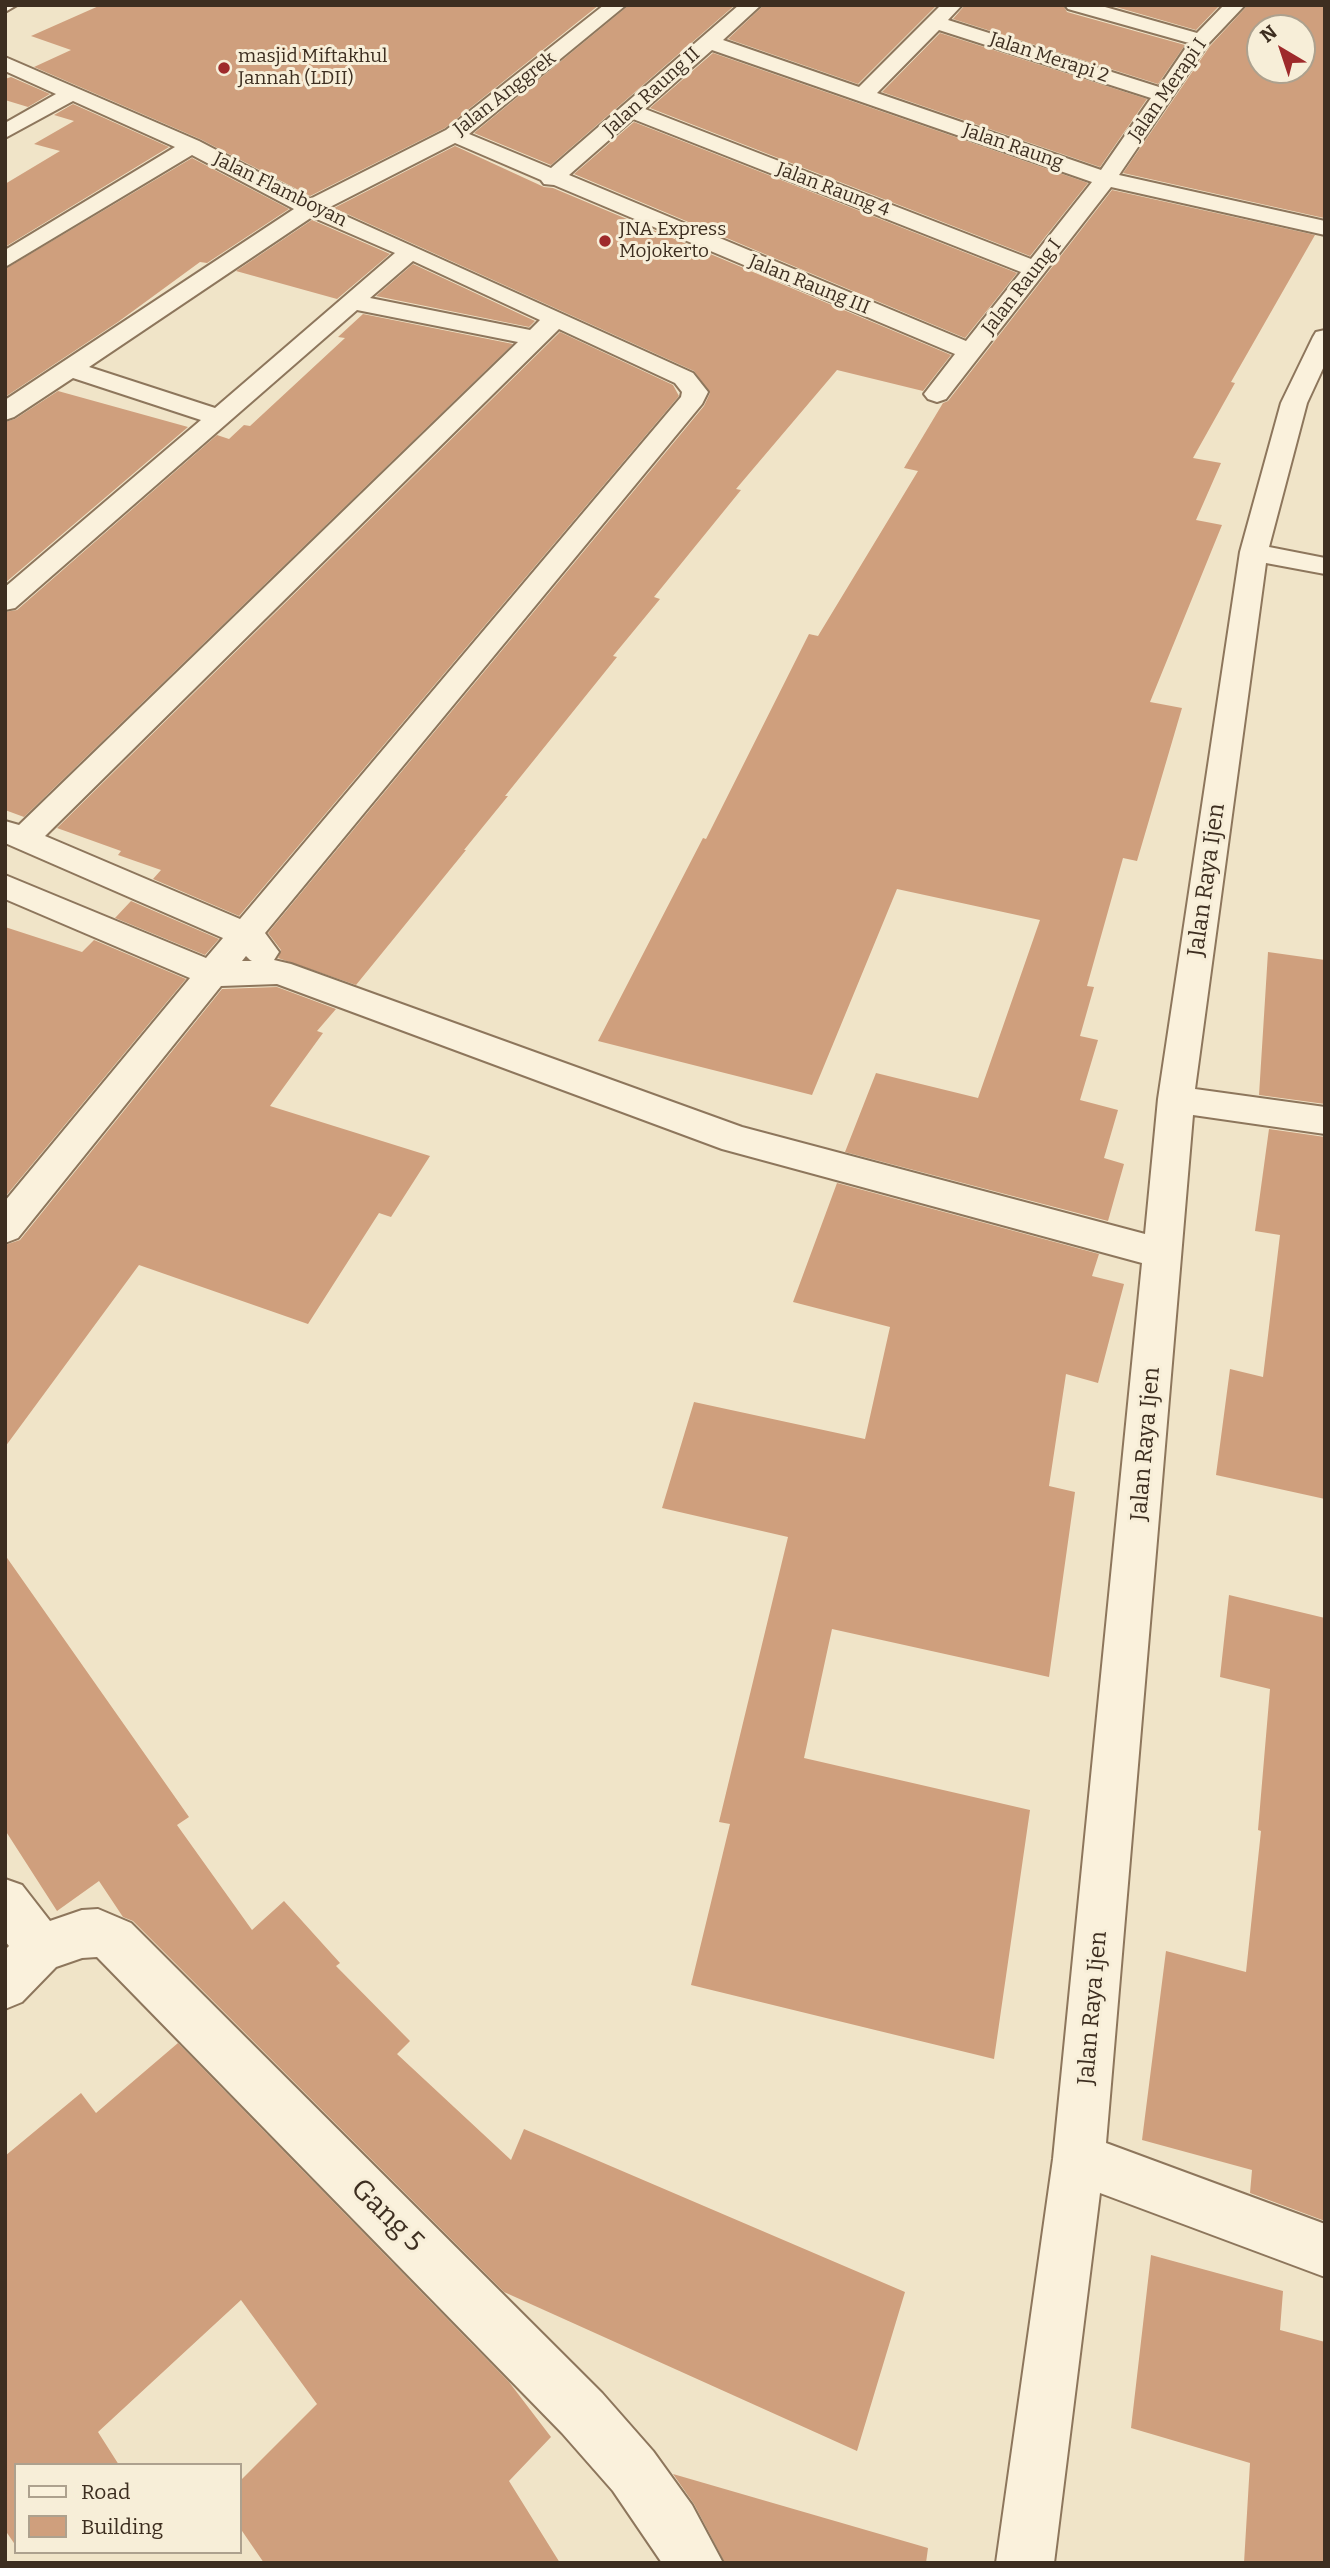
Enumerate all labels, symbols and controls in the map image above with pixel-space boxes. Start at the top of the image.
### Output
north arrow [1246,14,1316,84]
text: N [1256,20,1282,47]
street label: Jalan Merapi 2 [986,28,1112,88]
street label: Jalan Merapi I [1124,34,1212,146]
street label: Jalan Raung II [599,43,705,141]
place label: masjid Miftakhul Jannah (LDII) [238,46,387,90]
street label: Jalan Anggrek [449,47,561,141]
marker: masjid Miftakhul Jannah (LDII) [216,60,232,76]
street label: Jalan Raung [960,119,1066,175]
street label: Jalan Flamboyan [210,148,350,232]
street label: Jalan Raung 4 [773,158,893,222]
place label: JNA Express Mojokerto [619,219,726,263]
marker: JNA Express Mojokerto [597,233,613,249]
street label: Jalan Raung I [978,235,1066,339]
street label: Jalan Raung III [745,250,873,320]
street label: Jalan Raya Ijen [1183,802,1231,958]
street label: Jalan Raya Ijen [1126,1366,1166,1522]
street label: Jalan Raya Ijen [1073,1930,1113,2086]
street label: Gang 5 [343,2172,431,2260]
legend [14,2463,242,2554]
text: Road [81,2479,130,2505]
text: Building [81,2514,163,2540]

